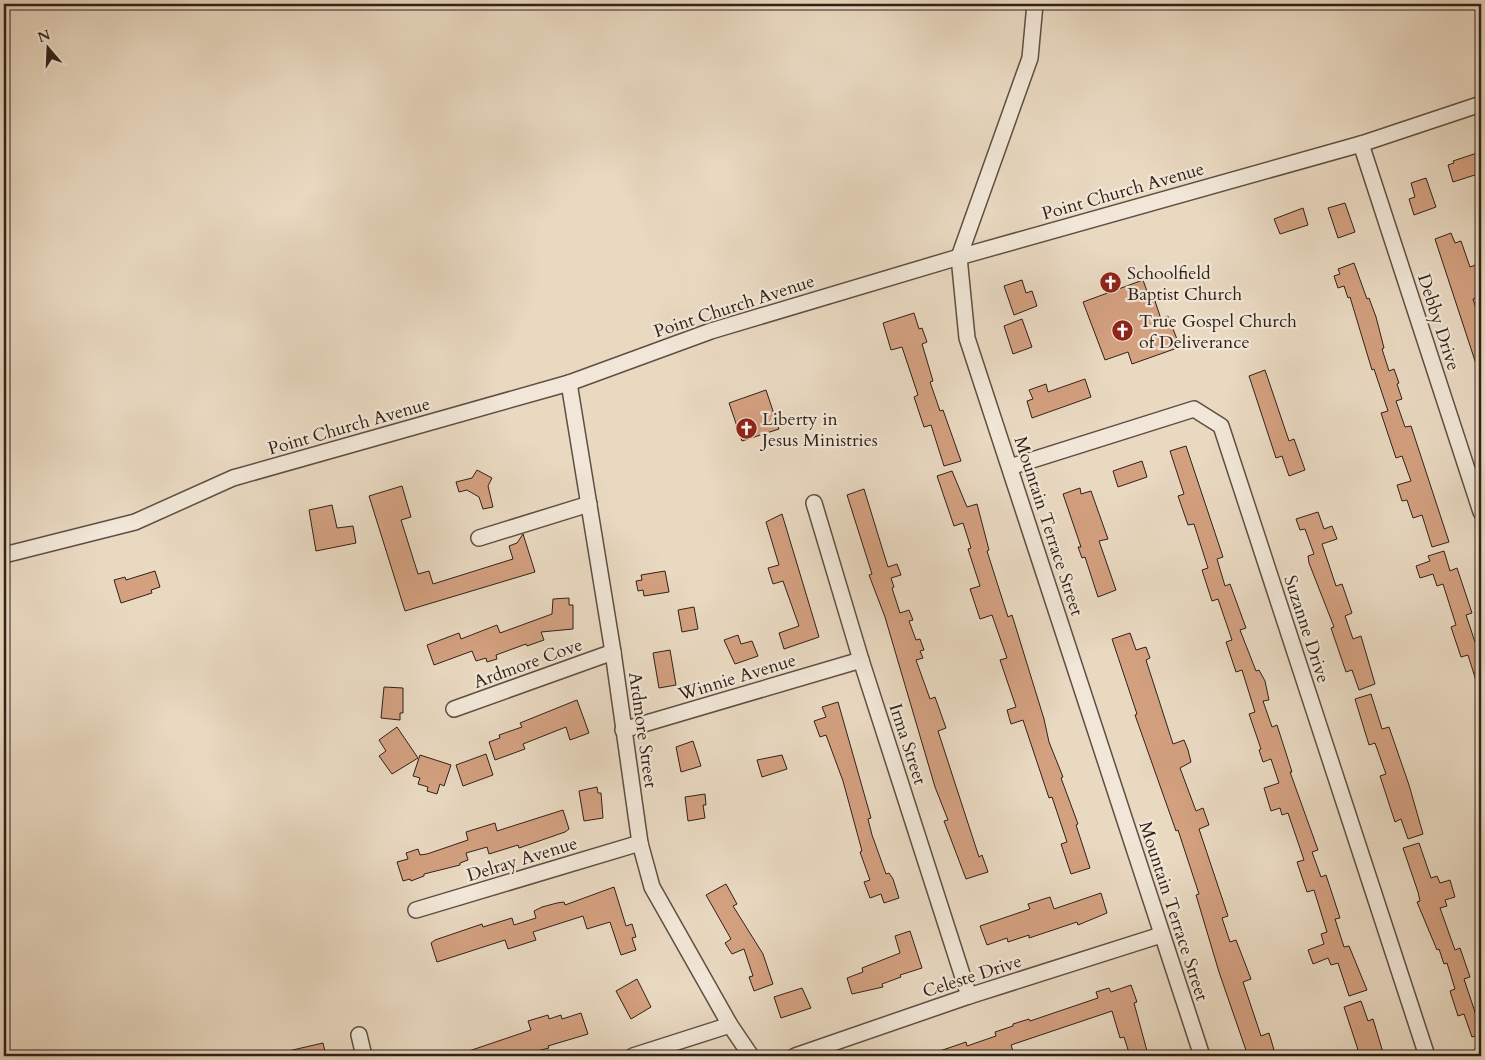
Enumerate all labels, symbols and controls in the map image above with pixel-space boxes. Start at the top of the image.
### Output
north arrow [22,22,72,72]
text: N [35,25,53,47]
street label: Point Church Avenue [1039,156,1207,227]
place label: Schoolfield Baptist Church [1127,261,1242,307]
street label: Point Church Avenue [651,269,818,344]
church icon: Schoolfield Baptist Church [1099,271,1123,295]
street label: Debby Drive [1411,271,1466,374]
place label: True Gospel Church of Deliverance [1139,309,1297,355]
church icon: True Gospel Church of Deliverance [1111,319,1135,343]
street label: Point Church Avenue [265,391,433,462]
place label: Liberty in Jesus Ministries [759,407,878,453]
church icon: Liberty in Jesus Ministries [734,417,758,441]
street label: Mountain Terrace Street [1008,433,1089,619]
street label: Suzanne Drive [1277,572,1336,686]
street label: Ardmore Cove [470,632,586,695]
street label: Winnie Avenue [674,648,799,708]
street label: Ardmore Street [622,671,663,790]
street label: Irma Street [883,700,932,788]
street label: Mountain Terrace Street [1133,818,1214,1004]
street label: Delray Avenue [464,831,581,888]
street label: Celeste Drive [919,949,1025,1004]

